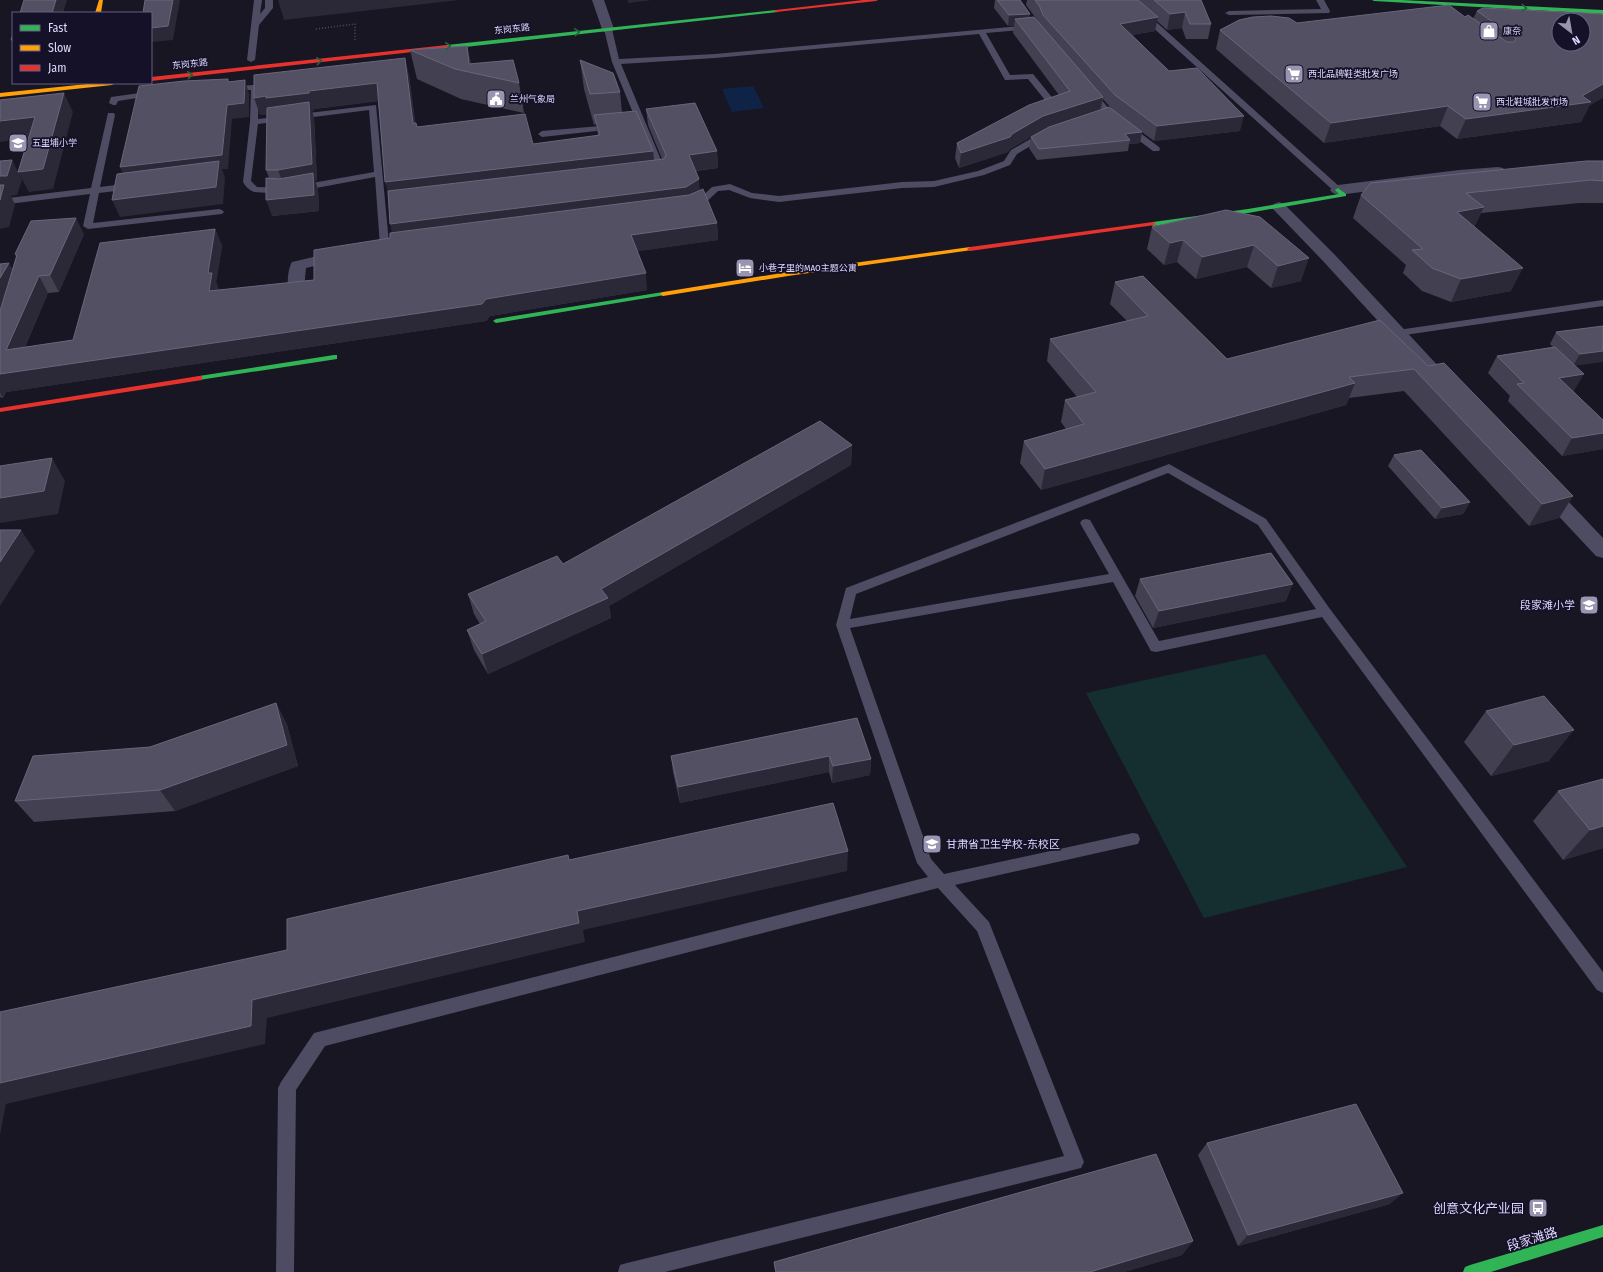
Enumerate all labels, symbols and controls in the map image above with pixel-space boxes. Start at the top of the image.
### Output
one-way arrow [1521,3,1527,12]
legend [12,12,152,84]
north arrow [1551,12,1591,52]
shop icon: 康奈 [1478,20,1500,42]
text: Fast [48,21,67,35]
street label: 东岗东路 [494,22,530,36]
place label: 康奈 [1503,26,1521,36]
one-way arrow [574,28,581,37]
text: N [1570,33,1582,47]
text: Slow [48,41,71,55]
one-way arrow [445,42,451,51]
one-way arrow [316,56,322,65]
street label: 东岗东路 [172,57,208,71]
text: Jam [48,61,66,75]
supermarket icon: 西北品牌鞋类批发广场 [1283,63,1305,85]
place label: 西北品牌鞋类批发广场 [1308,68,1398,79]
one-way arrow [187,70,193,79]
public building icon: 兰州气象局 [485,88,507,110]
supermarket icon: 西北鞋城批发市场 [1471,91,1493,113]
place label: 兰州气象局 [510,93,555,104]
place label: 西北鞋城批发市场 [1496,96,1568,107]
school or university icon: 五里埔小学 [7,132,29,154]
place label: 五里埔小学 [32,137,77,148]
hotel icon: 小巷子里的MAO主题公寓 [734,257,756,279]
place label: 小巷子里的MAO主题公寓 [759,263,857,273]
school or university icon: 段家滩小学 [1578,594,1600,616]
place label: 段家滩小学 [1520,599,1575,612]
school or university icon: 甘肃省卫生学校-东校区 [921,833,943,855]
place label: 甘肃省卫生学校-东校区 [946,838,1060,851]
bus stop icon: 创意文化产业园 [1527,1197,1549,1219]
place label: 创意文化产业园 [1433,1201,1524,1216]
street label: 段家滩路 [1505,1224,1559,1254]

